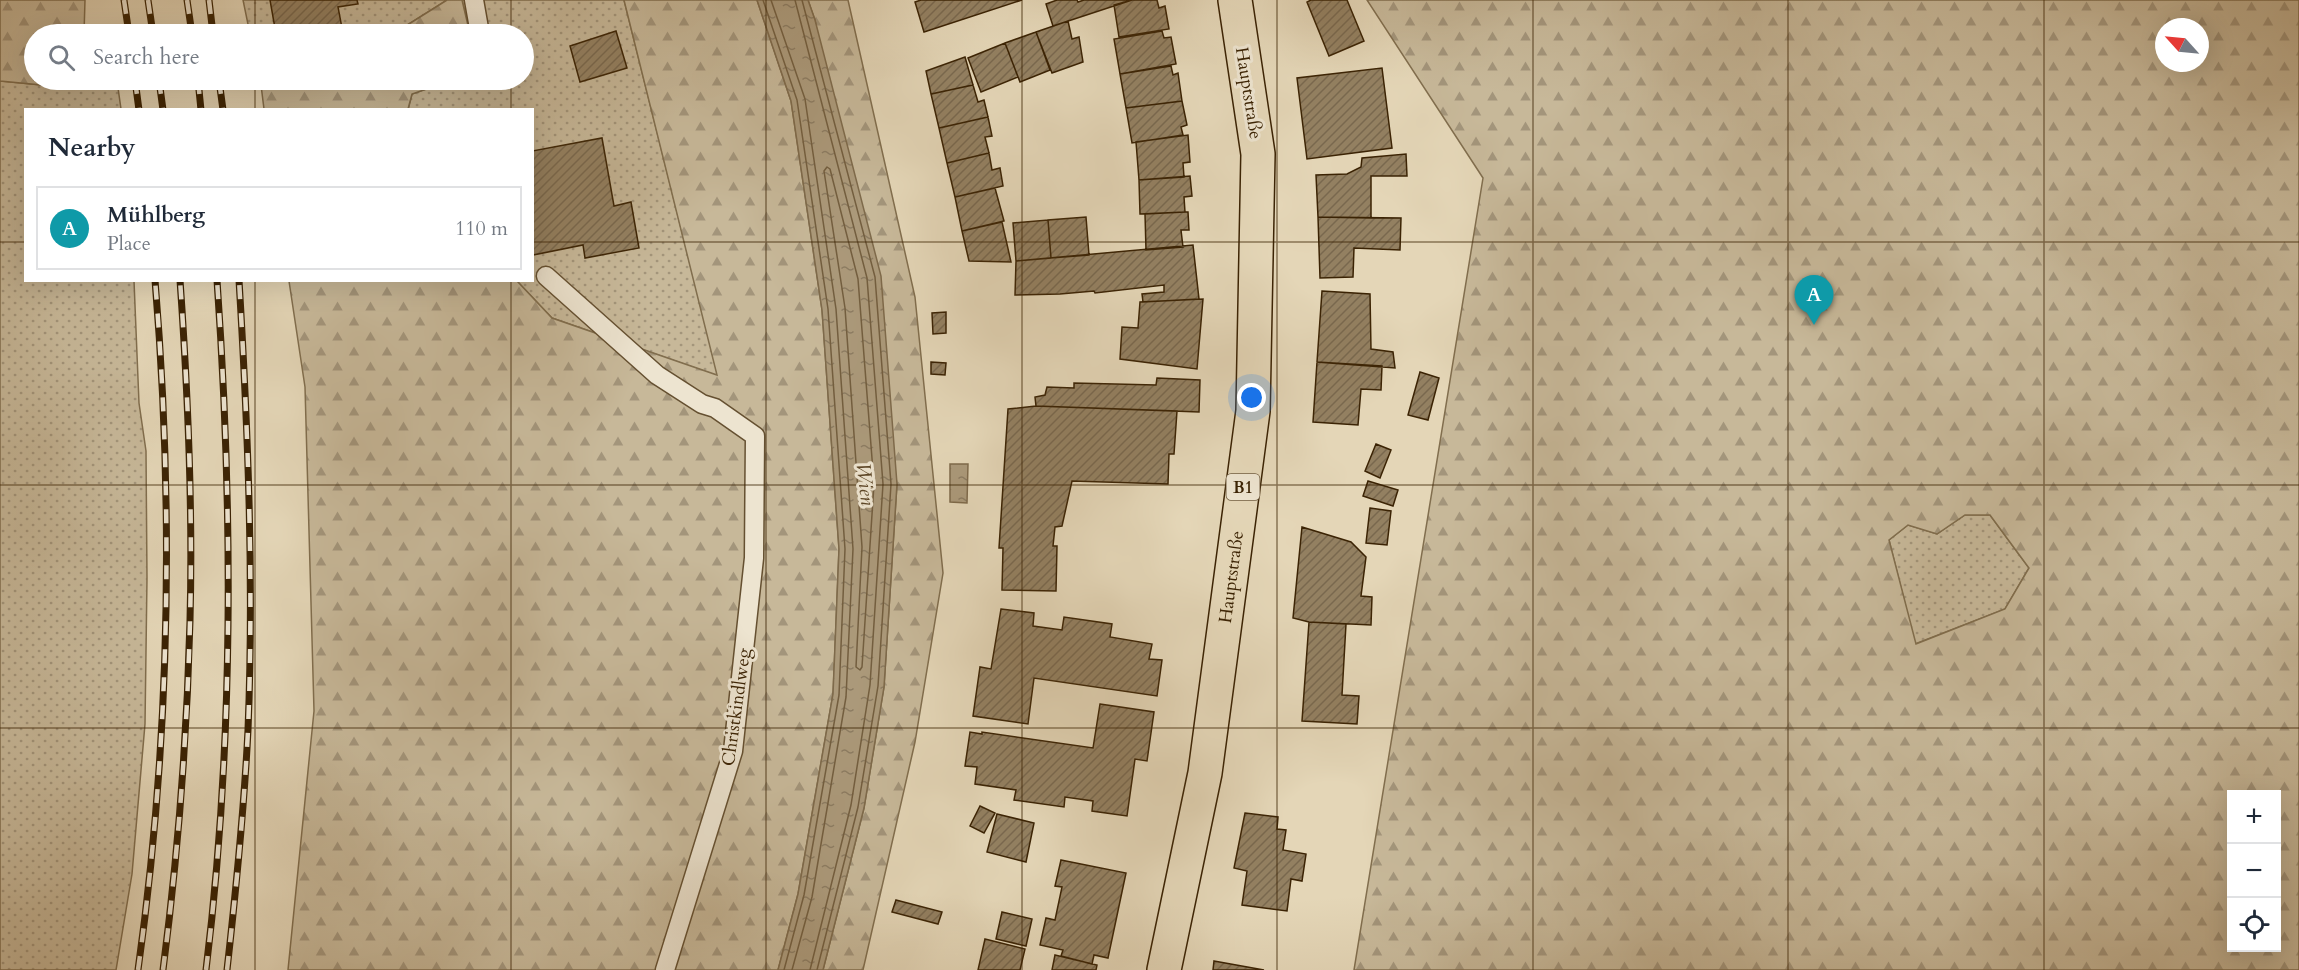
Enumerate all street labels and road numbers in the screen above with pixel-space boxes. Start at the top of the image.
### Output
street label: Hauptstraße [1229,45,1268,141]
road number: B1 [1226,474,1260,500]
street label: Hauptstraße [1213,529,1250,625]
street label: Christkindlweg [716,646,757,768]

